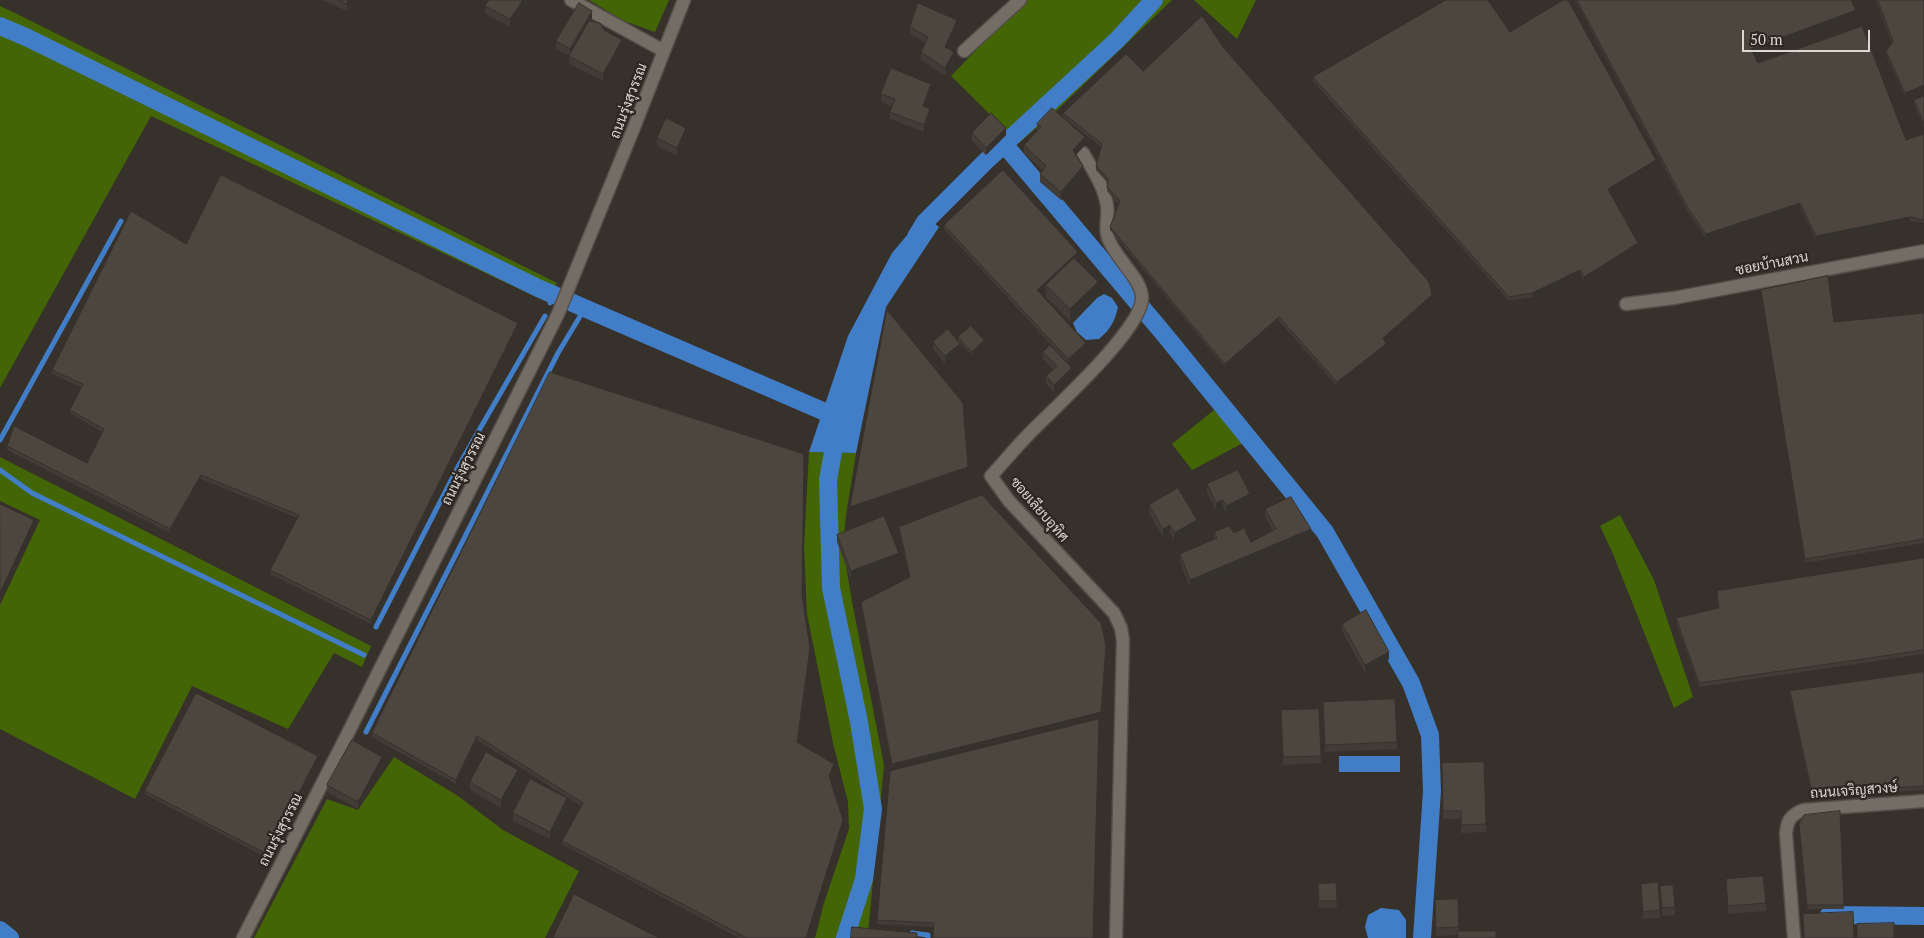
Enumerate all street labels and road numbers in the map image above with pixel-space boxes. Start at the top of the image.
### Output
street label: ถนนรุ่งสุวรรณ [607,61,651,141]
street label: ซอยบ้านสวน [1734,249,1810,279]
street label: ถนนรุ่งสุวรรณ [438,430,490,508]
street label: ซอยเลียบอุทิศ [1006,474,1072,546]
street label: ถนนเจริญสวงษ์ [1810,780,1898,802]
street label: ถนนรุ่งสุวรรณ [255,791,307,869]

